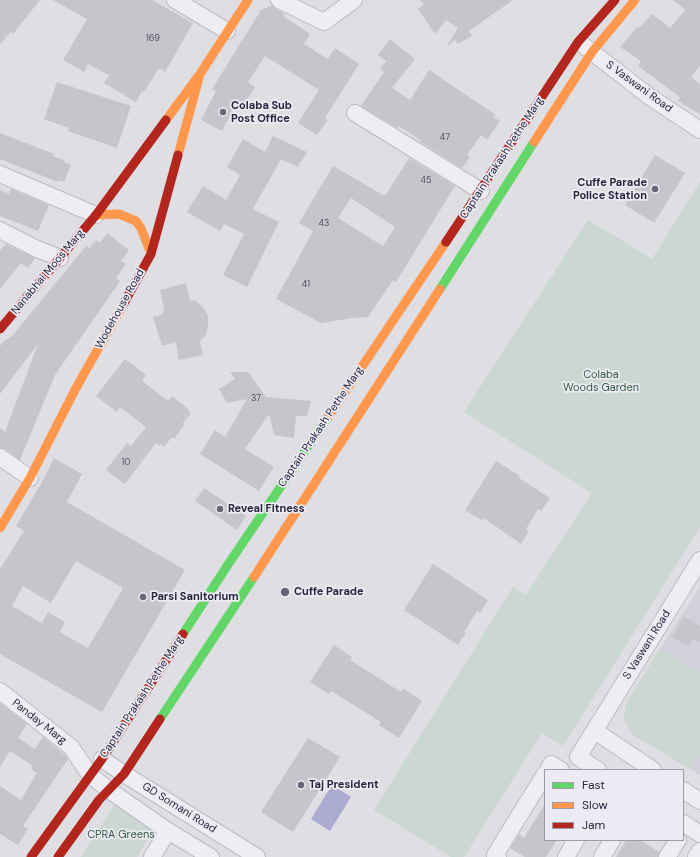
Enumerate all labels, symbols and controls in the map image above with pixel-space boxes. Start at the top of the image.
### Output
house number: 169 [146,34,160,44]
street label: S Vaswani Road [603,58,675,116]
street label: Captain Prakash Pethe Marg [458,95,546,221]
place label: Colaba Sub Post Office [231,99,292,125]
marker: Colaba Sub Post Office [218,107,228,117]
house number: 47 [440,133,450,143]
house number: 45 [421,176,431,186]
place label: Cuffe Parade Police Station [573,176,647,202]
marker: Cuffe Parade Police Station [650,184,660,194]
house number: 43 [319,219,329,229]
street label: Nanabhai Moos Marg [9,227,87,317]
street label: Wodehouse Road [93,267,147,351]
house number: 41 [302,280,310,290]
street label: Captain Prakash Pethe Marg [276,364,366,490]
park label: Colaba Woods Garden [563,368,639,394]
house number: 37 [251,394,261,404]
house number: 10 [122,458,130,468]
place label: Reveal Fitness [228,502,305,516]
marker: Reveal Fitness [215,504,225,514]
place label: Cuffe Parade [294,585,364,599]
marker: Cuffe Parade [279,586,291,598]
place label: Parsi Sanitorium [151,590,239,604]
marker: Parsi Sanitorium [138,592,148,602]
street label: S Vaswani Road [620,608,674,682]
street label: Captain Prakash Pethe Marg [98,634,186,760]
street label: Panday Marg [9,697,69,747]
legend [544,769,684,841]
text: Fast [582,777,605,793]
place label: Taj President [309,778,379,792]
street label: GD Somani Road [139,780,219,836]
marker: Taj President [296,780,306,790]
text: Slow [582,797,608,813]
text: Jam [582,817,605,833]
park label: CPRA Greens [87,828,155,842]

